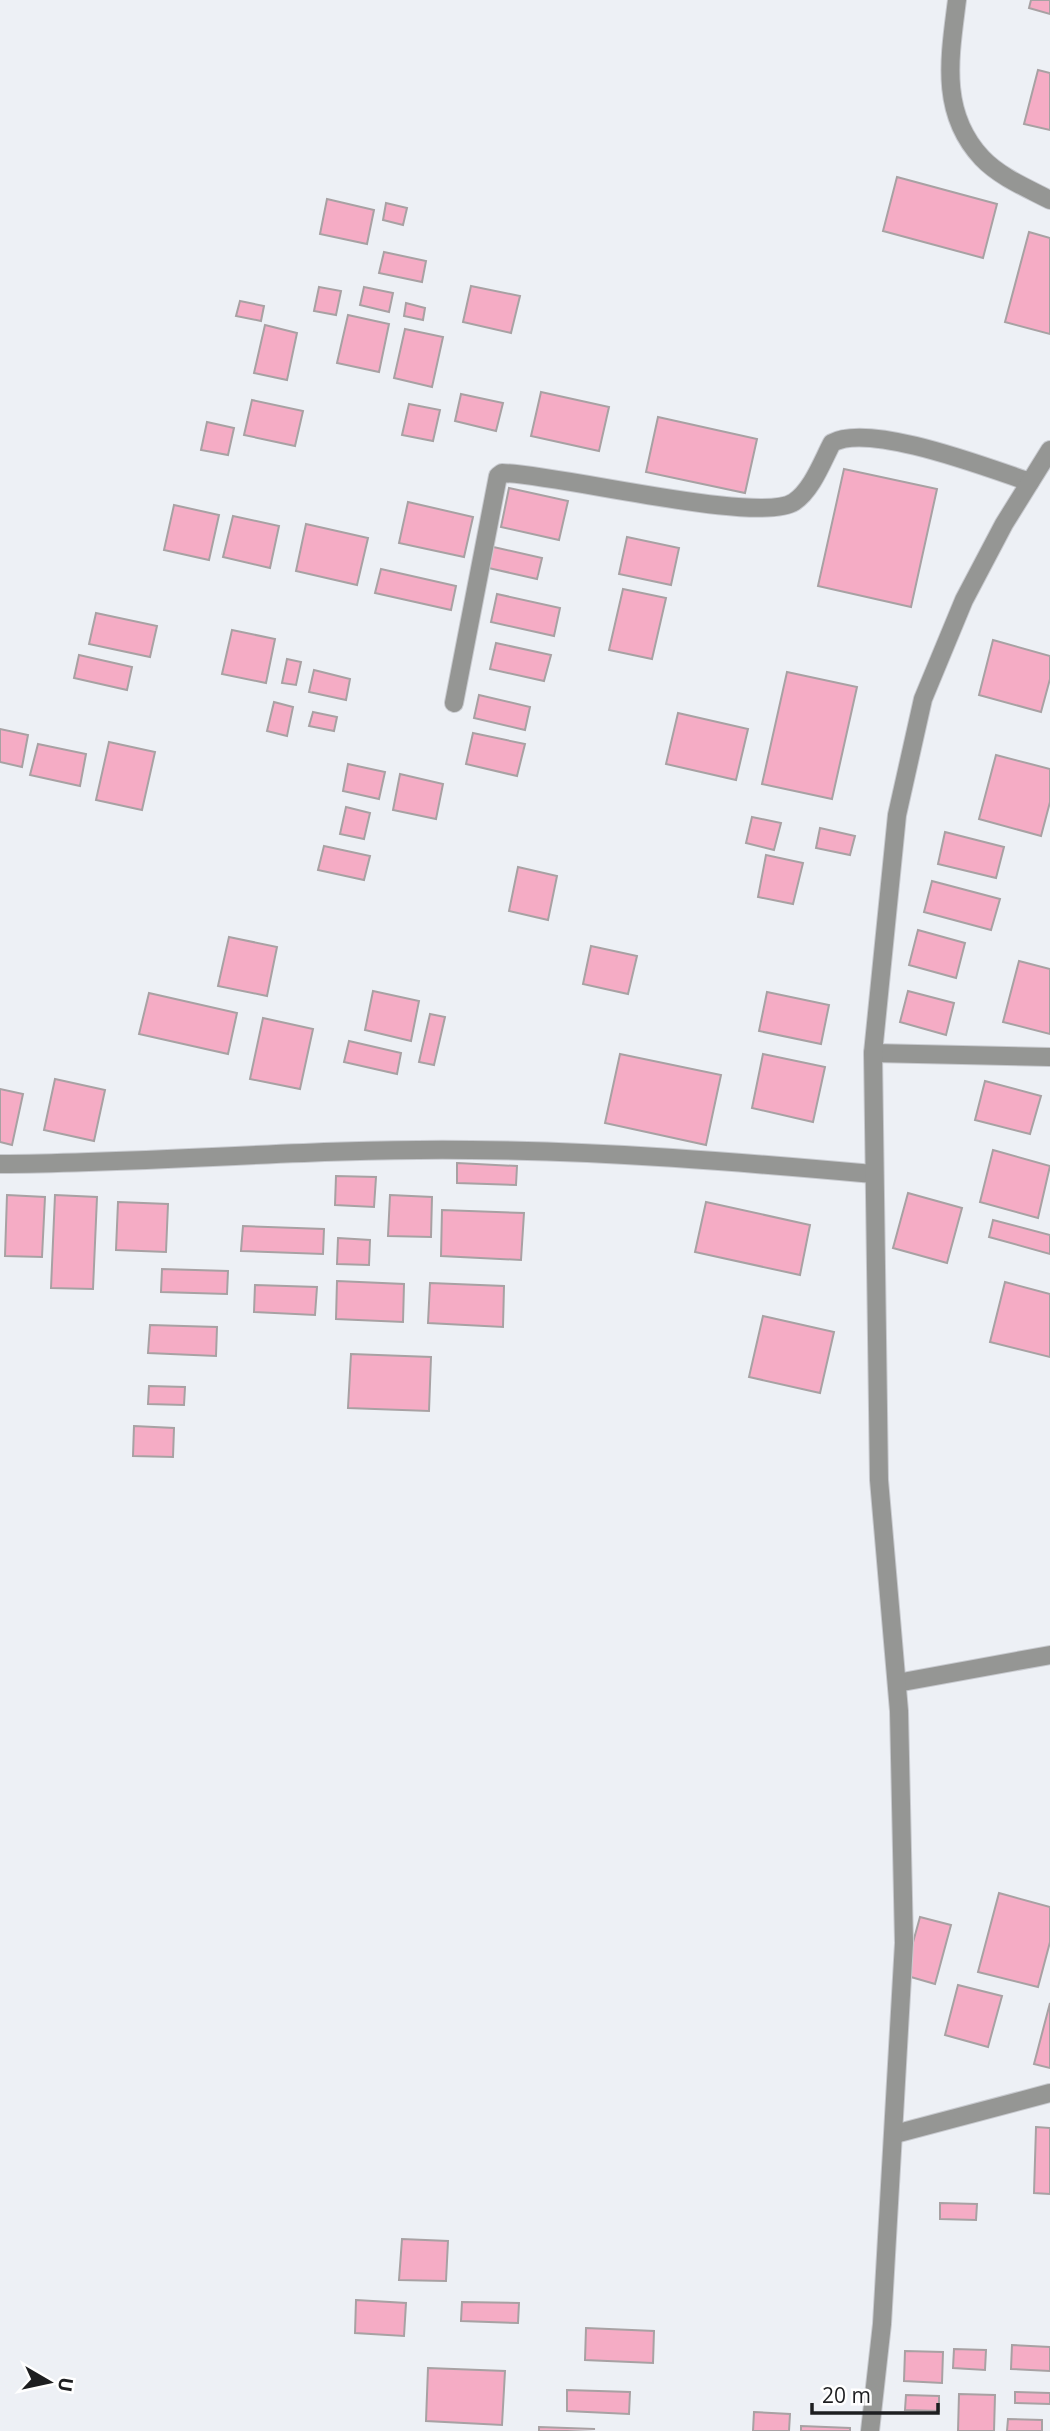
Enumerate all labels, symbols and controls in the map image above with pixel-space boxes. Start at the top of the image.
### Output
north arrow [14,2347,84,2417]
scale bar [812,2372,938,2416]
text: U [52,2376,80,2394]
text: 20 m [822,2381,871,2409]

